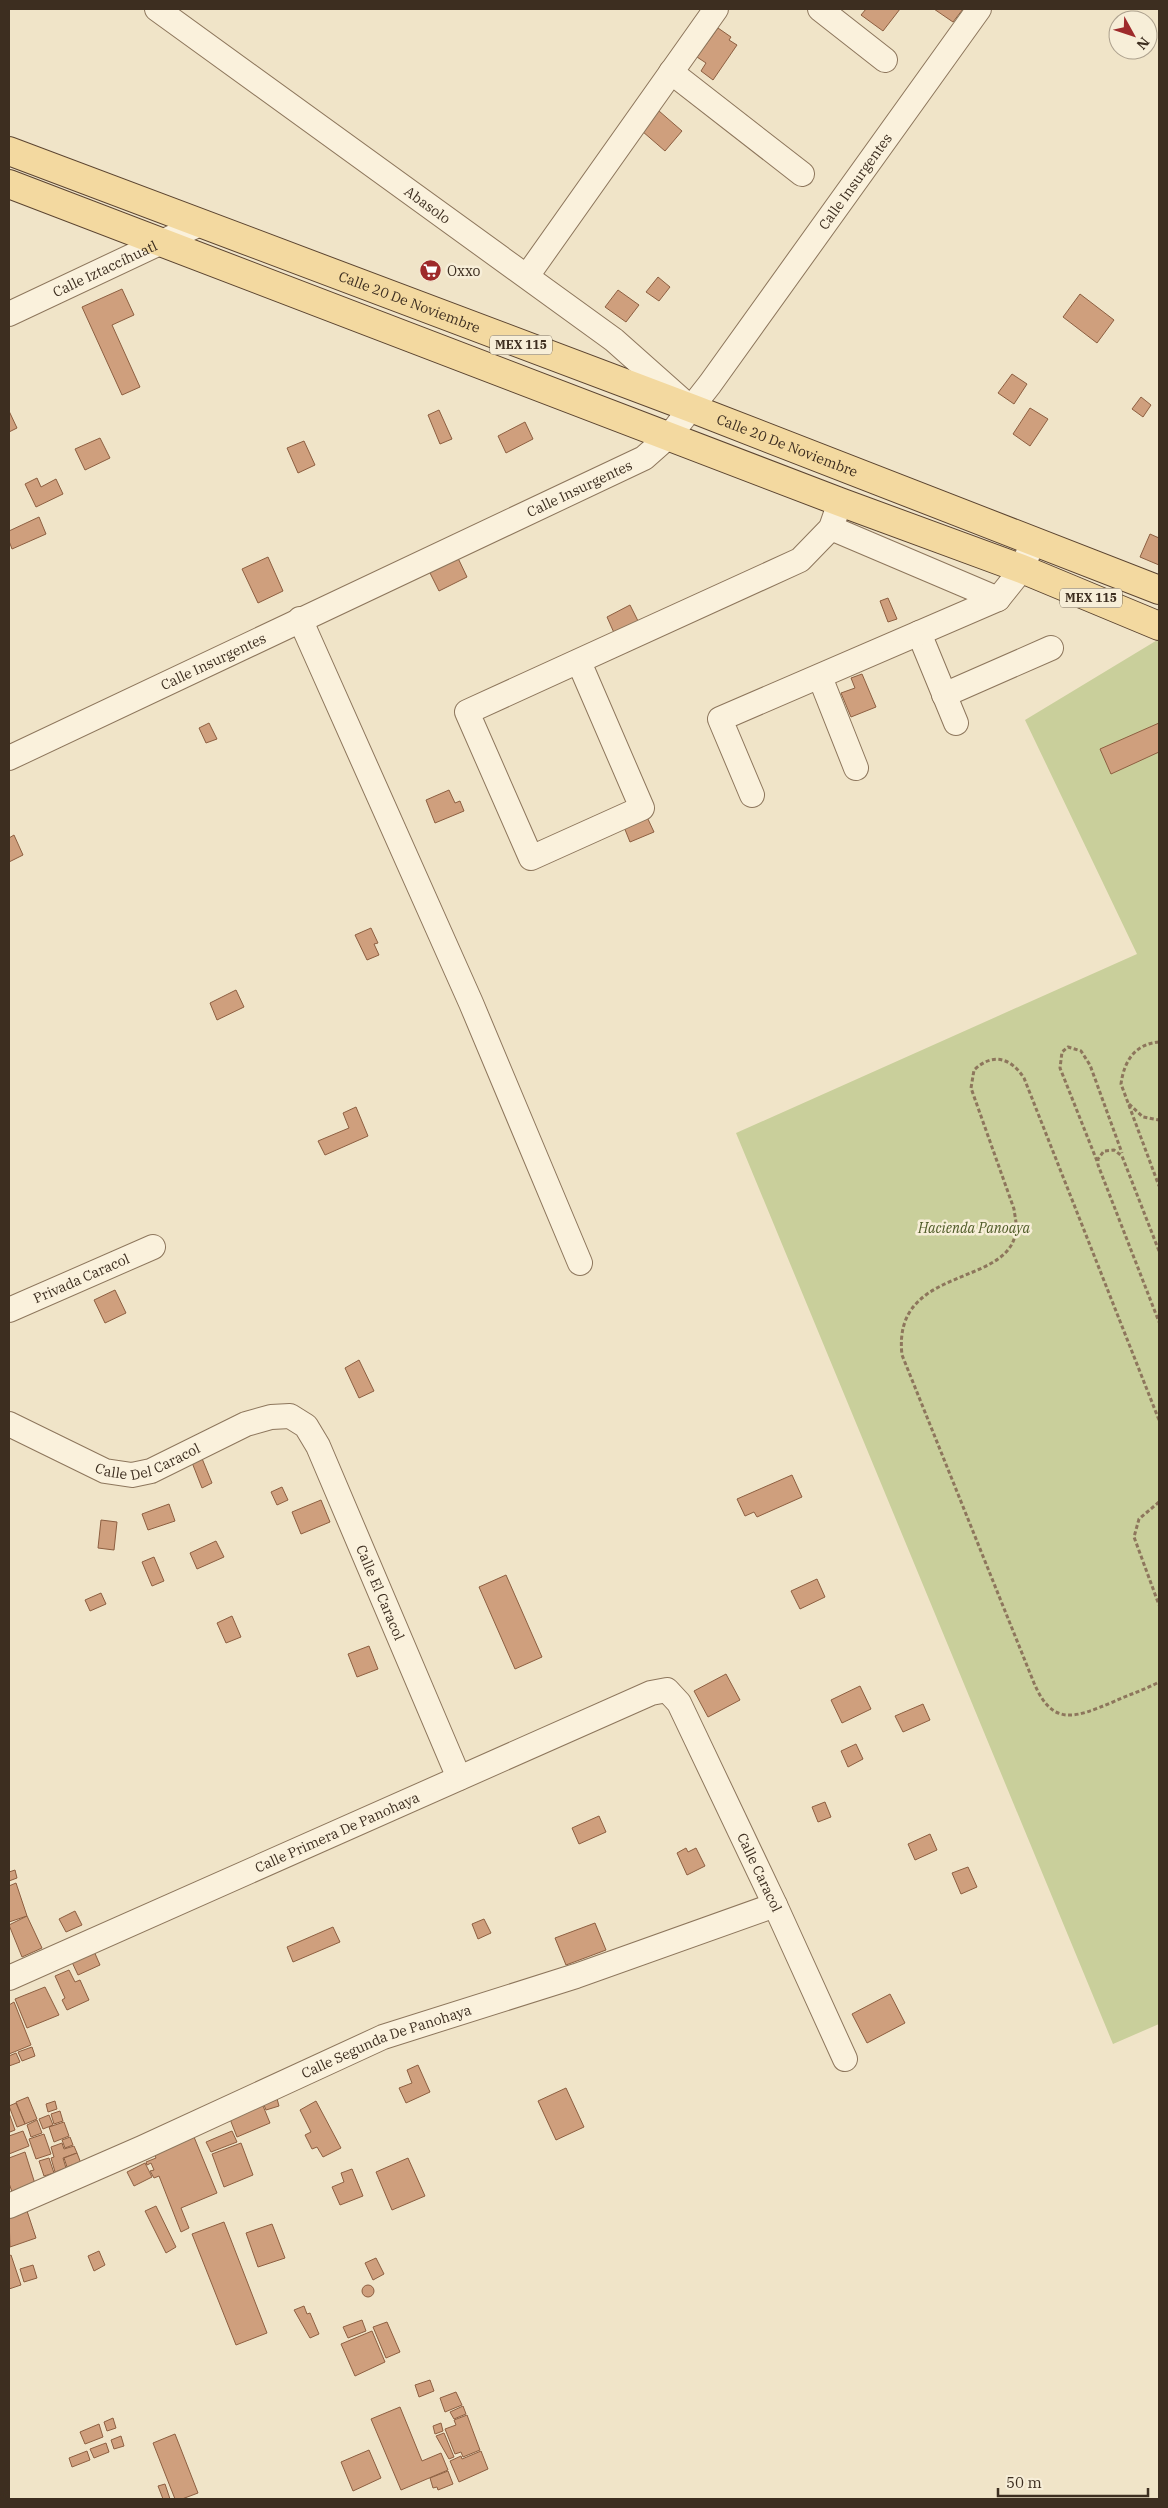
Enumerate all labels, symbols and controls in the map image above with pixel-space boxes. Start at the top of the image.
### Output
north arrow [1108,10,1158,60]
text: N [1133,33,1153,53]
street label: Calle Insurgentes [815,130,896,233]
street label: Abasolo [401,182,454,228]
street label: Calle Iztaccíhuatl [50,237,160,301]
supermarket icon: Oxxo [419,259,443,283]
place label: Oxxo [447,262,480,280]
street label: Calle 20 De Noviembre [336,267,483,337]
road number: MEX 115 [490,336,552,354]
street label: Calle 20 De Noviembre [714,410,860,481]
street label: Calle Insurgentes [524,456,635,521]
road number: MEX 115 [1060,588,1122,608]
street label: Calle Insurgentes [158,629,269,694]
park label: Hacienda Panoaya [917,1219,1030,1237]
street label: Privada Caracol [30,1249,132,1307]
street label: Calle Del Caracol [92,1439,203,1484]
street label: Calle El Caracol [352,1542,408,1643]
street label: Calle Primera De Panohaya [252,1788,422,1877]
street label: Calle Caracol [733,1830,786,1915]
street label: Calle Segunda De Panohaya [298,2001,474,2082]
scale bar [998,2466,1148,2498]
text: 50 m [1006,2473,1042,2492]

